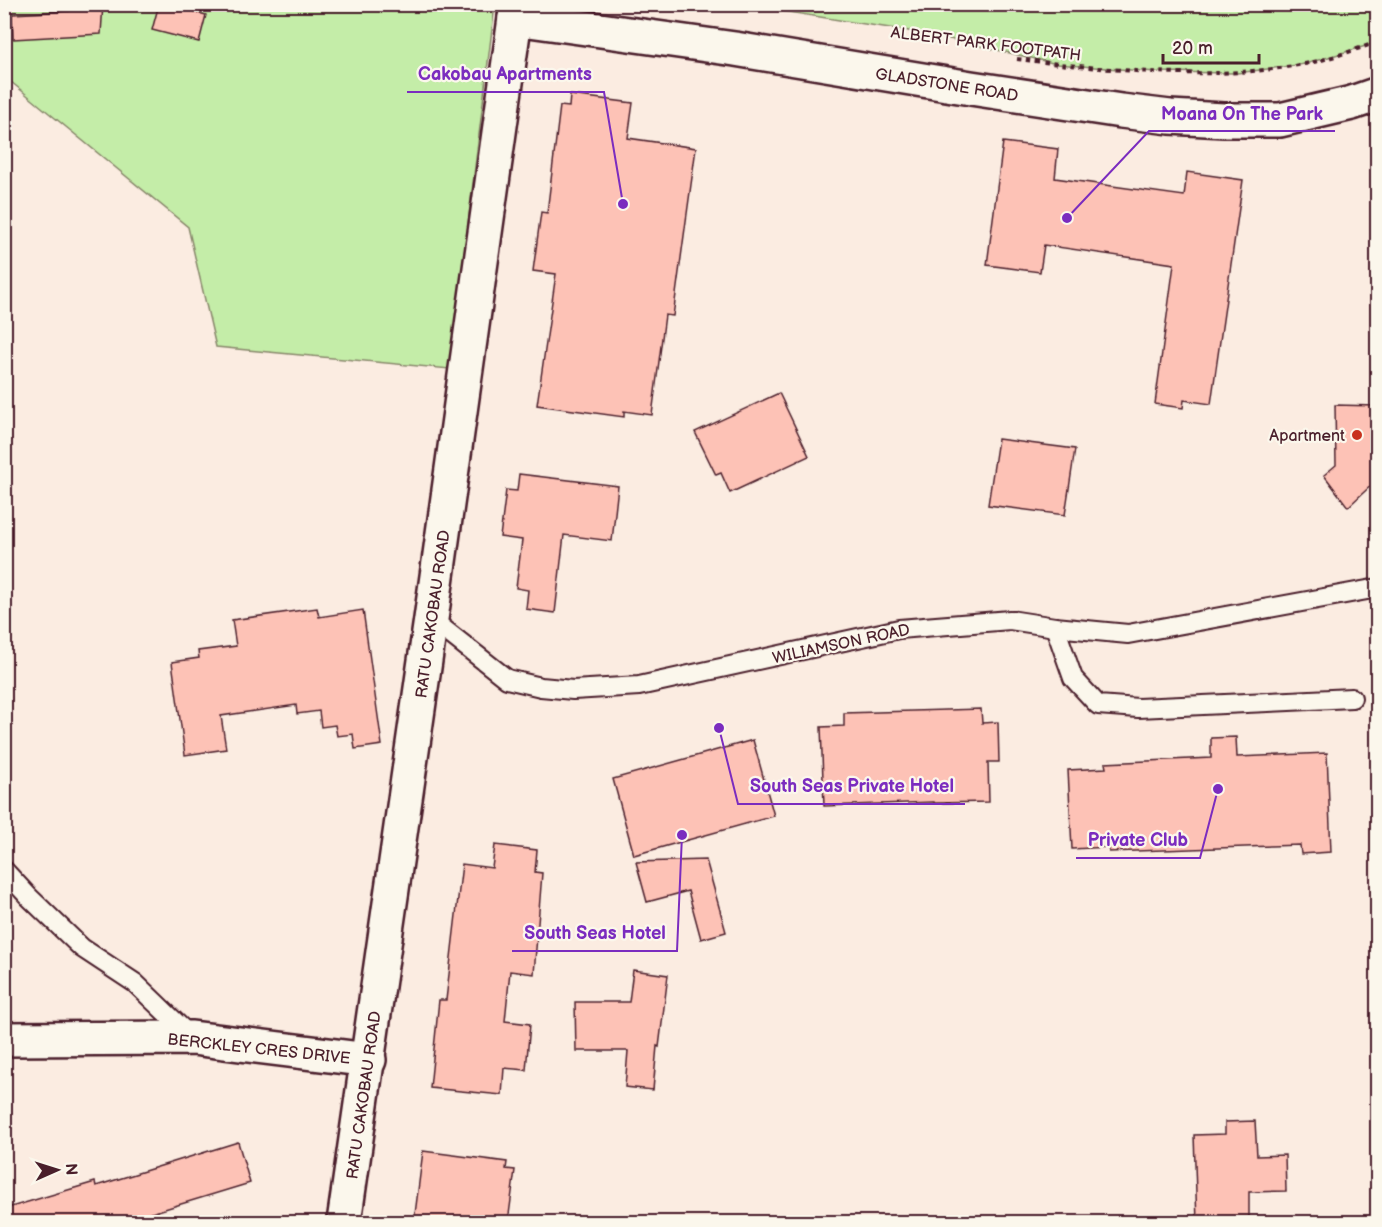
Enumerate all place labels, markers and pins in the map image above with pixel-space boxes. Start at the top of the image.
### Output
callout: Cakobau Apartments [407,56,604,92]
callout: Moana On The Park [1149,95,1335,131]
place label: Apartment [1269,427,1345,446]
marker: Apartment [1350,428,1364,442]
callout: South Seas Private Hotel [738,768,965,804]
callout: Private Club [1076,822,1200,858]
callout: South Seas Hotel [512,915,677,951]

